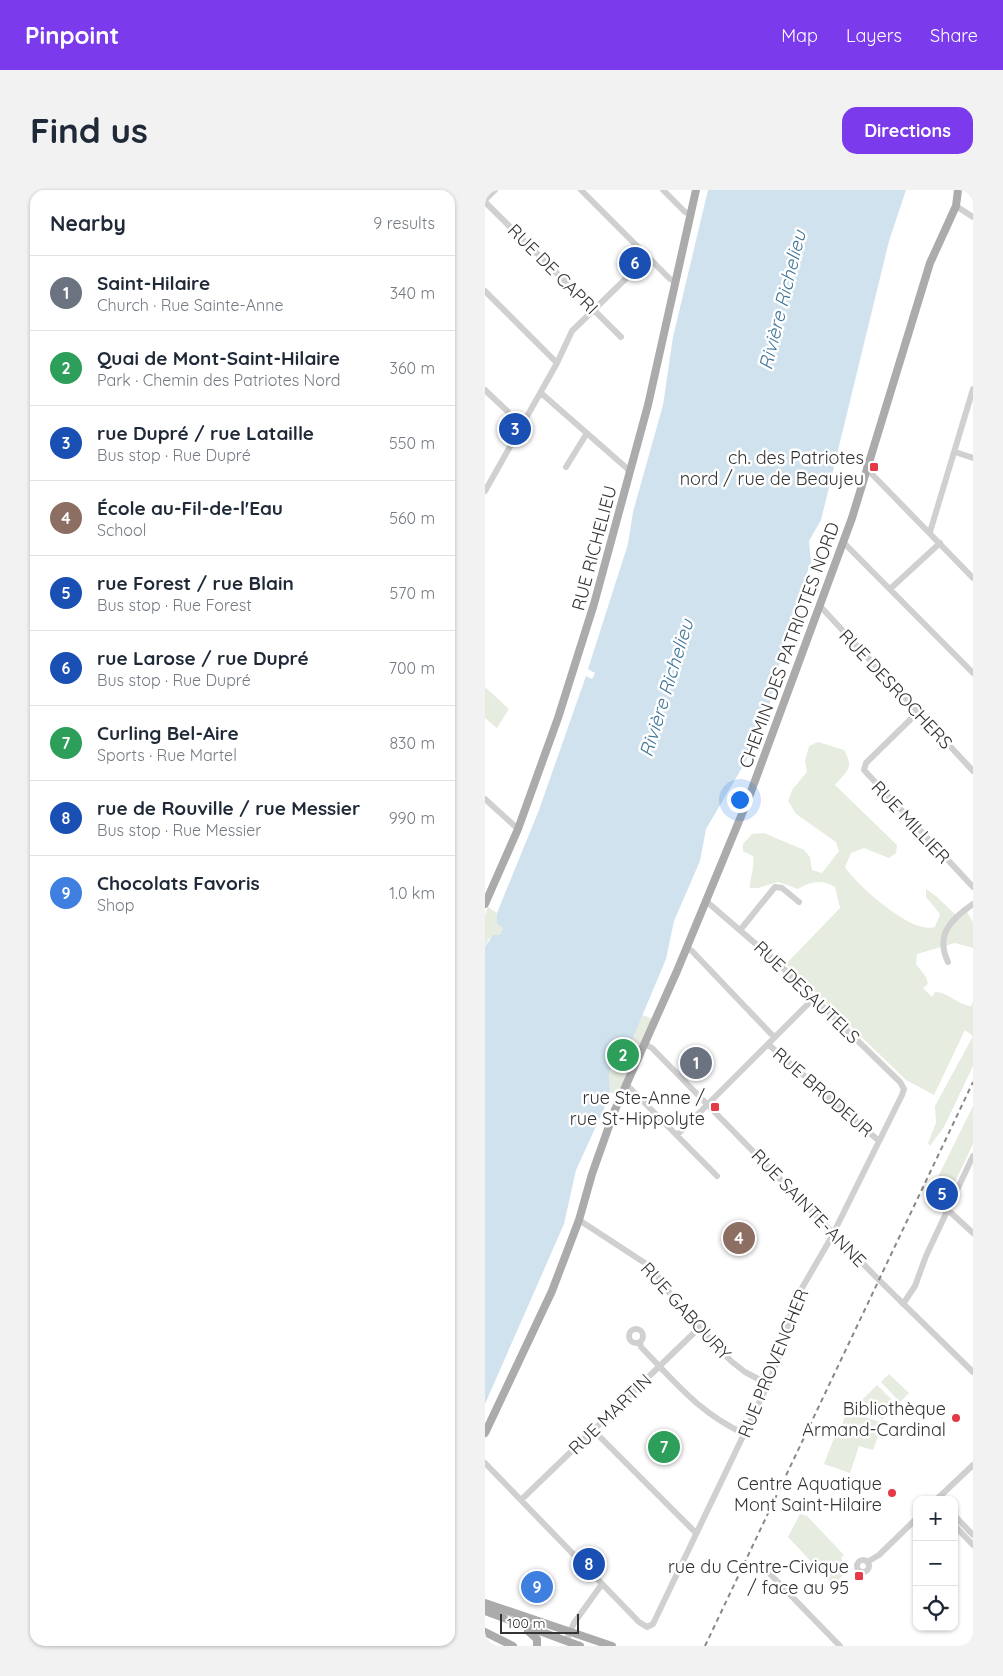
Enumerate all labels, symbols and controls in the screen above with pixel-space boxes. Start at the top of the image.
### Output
text: Pinpoint [25,20,119,50]
text: Map [781,24,818,47]
text: Layers [846,24,902,47]
text: Share [930,24,978,47]
button: Directions [842,107,973,154]
text: Find us [30,108,148,152]
text: Nearby [50,210,126,236]
text: 9 results [373,213,435,233]
street label: RUE DE CAPRI [503,219,603,319]
water label: Rivière Richelieu [753,227,811,372]
pin: 6 [619,244,651,282]
text: Saint-Hilaire [97,271,210,295]
text: 1 [63,283,69,303]
text: 340 m [390,283,435,303]
text: Church · Rue Sainte-Anne [97,295,284,315]
text: Quai de Mont-Saint-Hilaire [97,346,340,370]
text: 2 [61,358,71,378]
text: 360 m [390,358,435,378]
text: Park · Chemin des Patriotes Nord [97,370,340,390]
pin: 3 [499,410,531,448]
text: rue Dupré / rue Lataille [97,421,314,445]
text: 3 [62,433,70,453]
text: 550 m [389,433,435,453]
text: Bus stop · Rue Dupré [97,445,251,465]
place label: ch. des Patriotes nord / rue de Beaujeu [680,446,864,490]
marker: ch. des Patriotes nord / rue de Beaujeu [868,461,880,473]
street label: RUE RICHELIEU [566,483,622,613]
text: École au-Fil-de-l'Eau [97,496,283,520]
text: 4 [61,508,71,528]
text: 560 m [389,508,435,528]
street label: CHEMIN DES PATRIOTES NORD [734,519,844,771]
text: School [97,520,146,540]
text: rue Forest / rue Blain [97,571,294,595]
text: 5 [61,583,71,603]
text: 570 m [390,583,435,603]
text: Bus stop · Rue Forest [97,595,252,615]
water label: Rivière Richelieu [634,615,699,760]
street label: RUE DESROCHERS [834,624,958,754]
text: rue Larose / rue Dupré [97,646,309,670]
text: 6 [62,658,70,678]
text: 700 m [389,658,435,678]
text: Bus stop · Rue Dupré [97,670,251,690]
text: Curling Bel-Aire [97,721,239,745]
text: 7 [62,733,70,753]
text: 830 m [389,733,435,753]
text: Sports · Rue Martel [97,745,237,765]
street label: RUE MILLIER [867,776,955,868]
your location [727,787,753,813]
text: rue de Rouville / rue Messier [97,796,360,820]
text: 8 [62,808,70,828]
text: 990 m [389,808,435,828]
text: Bus stop · Rue Messier [97,820,261,840]
text: Chocolats Favoris [97,871,260,895]
text: 9 [61,883,71,903]
text: 1.0 km [389,883,435,903]
text: Shop [97,895,134,915]
street label: RUE DESAUTELS [749,936,865,1048]
pin: 2 [607,1036,639,1074]
street label: RUE BRODEUR [768,1042,878,1142]
pin: 1 [680,1044,712,1082]
place label: rue Ste-Anne / rue St-Hippolyte [570,1086,706,1130]
marker: rue Ste-Anne / rue St-Hippolyte [709,1101,721,1113]
street label: RUE SAINTE-ANNE [747,1144,871,1272]
pin: 5 [926,1175,958,1213]
pin: 4 [723,1219,755,1257]
street label: RUE GABOURY [636,1257,736,1365]
street label: RUE PROVENCHER [733,1285,813,1441]
street label: RUE MARTIN [564,1369,656,1459]
place label: Bibliothèque Armand-Cardinal [802,1397,946,1441]
marker: Bibliothèque Armand-Cardinal [950,1412,962,1424]
pin: 7 [648,1428,680,1466]
place label: Centre Aquatique Mont Saint-Hilaire [734,1472,882,1516]
marker: Centre Aquatique Mont Saint-Hilaire [886,1487,898,1499]
map controls [913,1496,958,1631]
button: + [913,1496,958,1541]
button: − [913,1541,958,1586]
pin: 8 [573,1545,605,1583]
place label: rue du Centre-Civique / face au 95 [668,1555,849,1599]
pin: 9 [521,1568,553,1606]
marker: rue du Centre-Civique / face au 95 [853,1570,865,1582]
button: locate [913,1586,958,1631]
scale bar [500,1611,579,1634]
text: 100 m [507,1614,545,1632]

